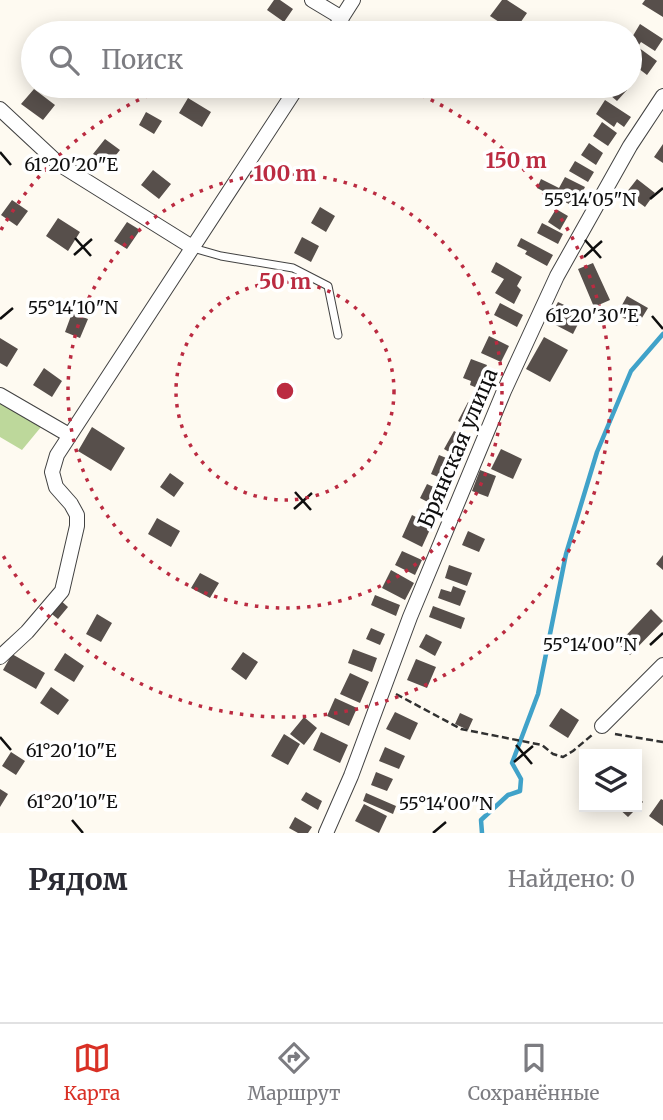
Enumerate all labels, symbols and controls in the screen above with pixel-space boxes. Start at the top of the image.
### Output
search box [21,21,642,98]
icon: search [45,41,83,79]
text: Поиск [101,43,183,76]
text: 150 m [485,147,547,174]
text: 61°20'20"E [24,153,118,176]
text: 100 m [254,160,316,187]
text: 55°14'05"N [544,188,636,211]
text: 50 m [259,268,311,295]
text: 55°14'10"N [28,296,118,319]
text: 61°20'30"E [545,304,639,327]
street label: Брянская улица [412,364,503,532]
centre of rings [273,379,297,403]
text: 55°14'00"N [543,633,637,656]
text: 61°20'10"E [26,739,117,762]
map controls [579,749,642,812]
button: layers [579,749,642,812]
text: 61°20'10"E [27,790,118,813]
text: 55°14'00"N [399,792,493,815]
text: Рядом [28,860,128,898]
text: Найдено: 0 [508,864,635,893]
tab: Карта [64,1039,120,1105]
tab: Маршрут [247,1039,341,1105]
tab: Сохранённые [468,1039,599,1105]

